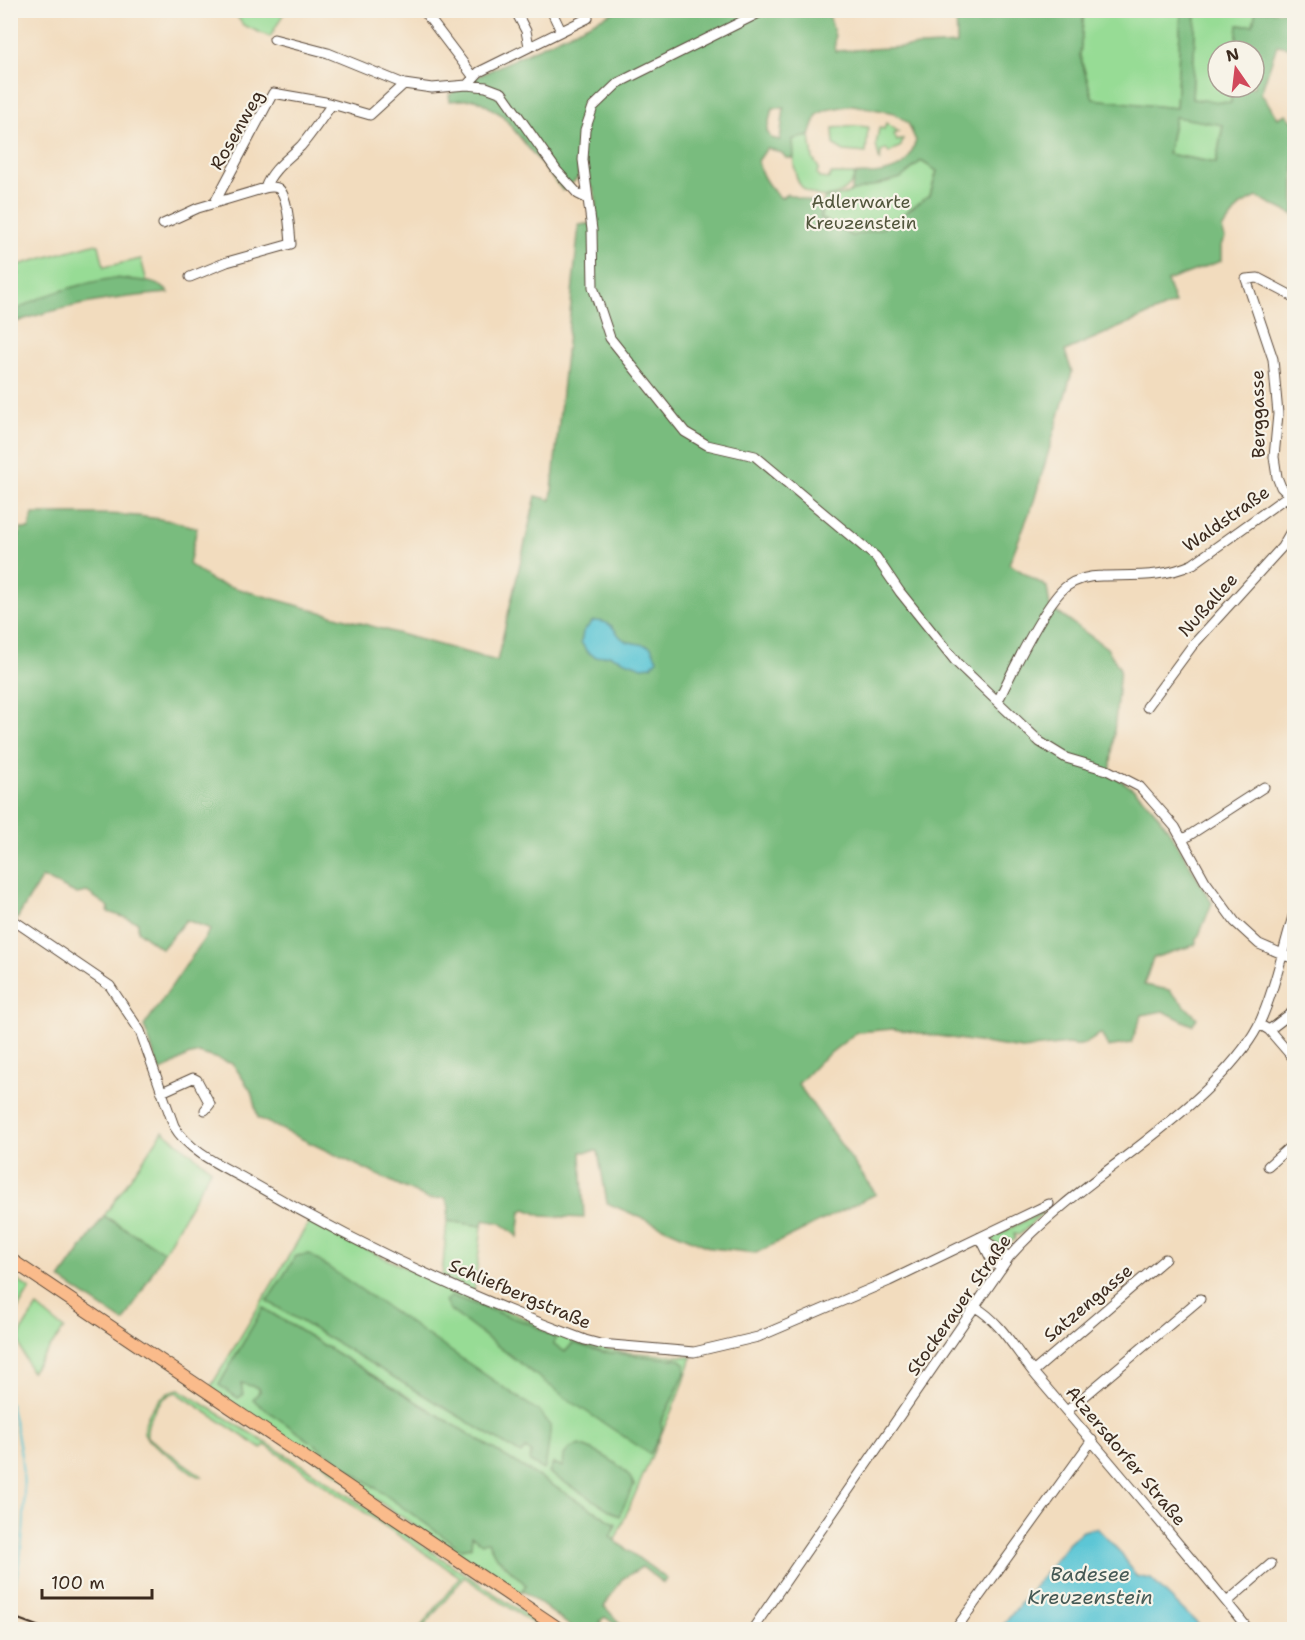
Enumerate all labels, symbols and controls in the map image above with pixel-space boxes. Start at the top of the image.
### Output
north arrow [1206,39,1266,99]
text: N [1224,43,1241,67]
street label: Rosenweg [204,86,270,174]
park label: Adlerwarte Kreuzenstein [805,190,917,235]
street label: Berggasse [1245,370,1271,458]
street label: Waldstraße [1178,480,1274,558]
street label: Nußallee [1173,568,1243,642]
street label: Stockerauer Straße [901,1230,1017,1380]
street label: Schliefbergstraße [445,1253,595,1335]
street label: Satzengasse [1038,1259,1138,1347]
street label: Atzersdorfer Straße [1060,1381,1192,1531]
water label: Badesee Kreuzenstein [1027,1561,1153,1610]
scale bar [42,1562,152,1600]
text: 100 m [51,1571,105,1595]

